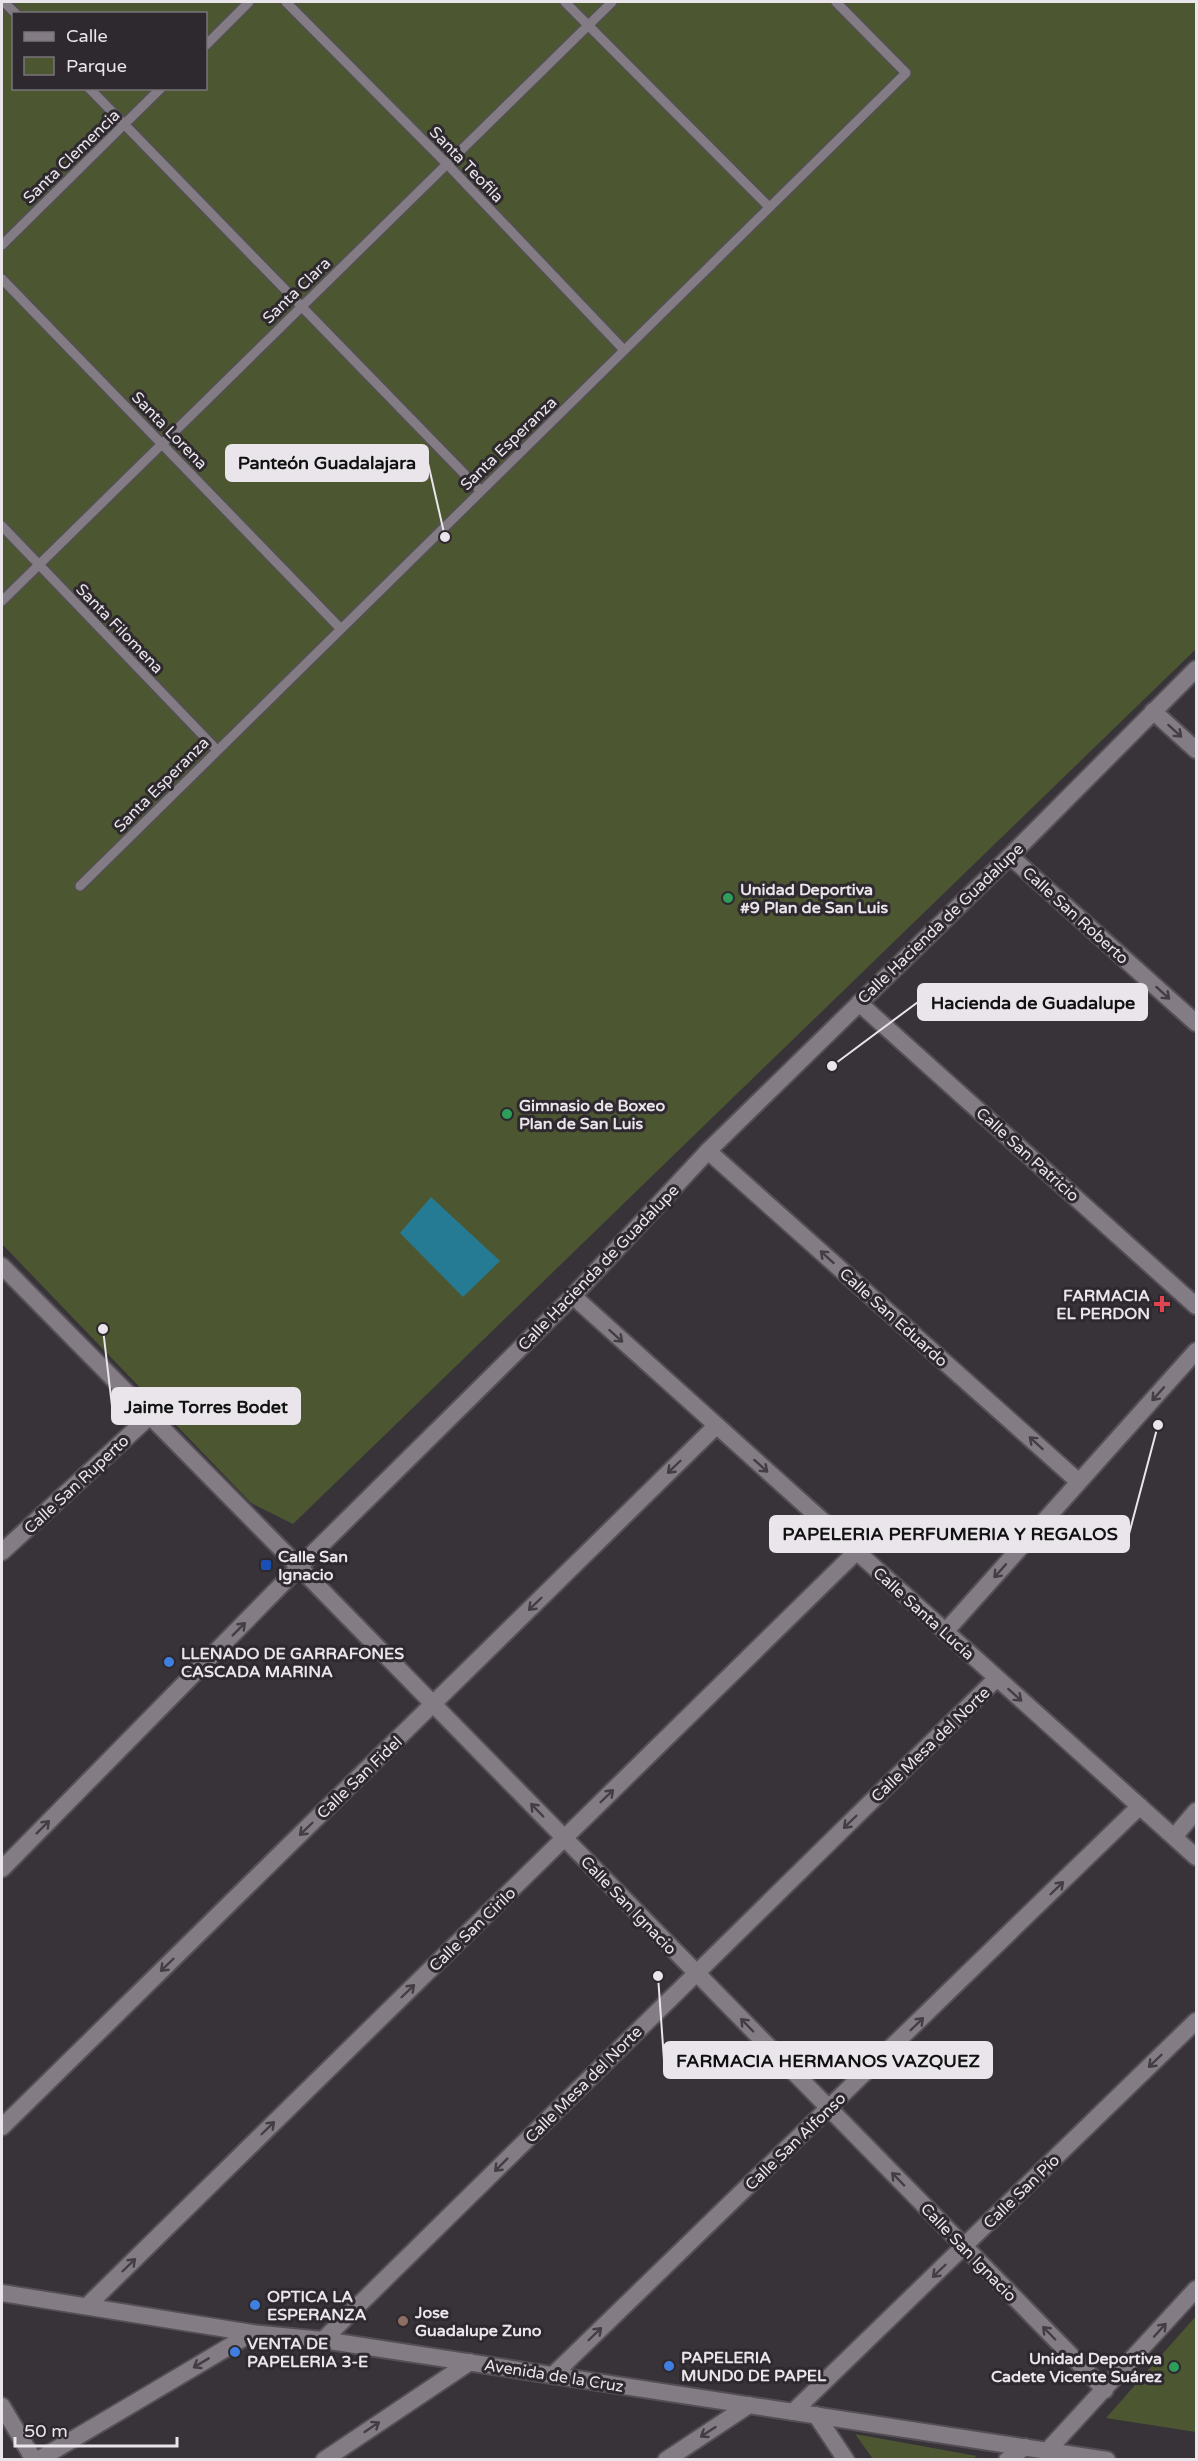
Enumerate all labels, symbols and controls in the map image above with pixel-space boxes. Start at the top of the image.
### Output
legend [12,12,207,90]
text: Calle [66,25,108,47]
text: Parque [66,55,127,77]
street label: Santa Clemencia [19,105,124,208]
street label: Santa Teofila [425,122,508,207]
street label: Santa Clara [258,253,335,328]
street label: Santa Lorena [127,388,211,474]
street label: Santa Esperanza [456,393,561,495]
callout: Panteón Guadalajara [226,445,428,481]
text: Panteón Guadalajara [238,452,416,474]
street label: Santa Filomena [71,580,167,678]
one-way arrow [1167,724,1182,738]
street label: Santa Esperanza [110,733,213,836]
street label: Calle Hacienda de Guadalupe [854,839,1028,1008]
street label: Calle San Roberto [1018,863,1133,969]
place label: Unidad Deportiva #9 Plan de San Luis [740,880,889,918]
marker: Unidad Deportiva #9 Plan de San Luis [721,891,735,905]
callout: Hacienda de Guadalupe [918,984,1147,1020]
one-way arrow [1155,986,1170,1000]
text: Hacienda de Guadalupe [931,992,1135,1014]
place label: Gimnasio de Boxeo Plan de San Luis [519,1096,665,1134]
street label: Calle San Patricio [972,1103,1083,1206]
marker: Gimnasio de Boxeo Plan de San Luis [500,1107,514,1121]
street label: Calle Hacienda de Guadalupe [514,1181,683,1355]
one-way arrow [820,1250,835,1264]
street label: Calle San Eduardo [835,1264,952,1372]
place label: FARMACIA EL PERDON [1056,1286,1150,1324]
marker: FARMACIA EL PERDON [1155,1297,1169,1311]
one-way arrow [608,1329,623,1343]
one-way arrow [1151,1386,1165,1401]
callout: Jaime Torres Bodet [112,1388,300,1424]
text: Jaime Torres Bodet [123,1396,288,1418]
street label: Calle San Ruperto [20,1431,133,1538]
one-way arrow [1028,1436,1043,1450]
one-way arrow [753,1459,768,1473]
one-way arrow [667,1460,682,1475]
callout: PAPELERIA PERFUMERIA Y REGALOS [770,1516,1129,1552]
text: PAPELERIA PERFUMERIA Y REGALOS [782,1523,1118,1545]
place label: Calle San Ignacio [278,1547,348,1585]
marker: Calle San Ignacio [259,1558,273,1572]
street label: Calle Santa Lucía [869,1563,978,1664]
one-way arrow [993,1563,1007,1578]
one-way arrow [528,1597,543,1611]
one-way arrow [231,1621,246,1636]
place label: LLENADO DE GARRAFONES CASCADA MARINA [181,1644,404,1682]
marker: LLENADO DE GARRAFONES CASCADA MARINA [162,1655,176,1669]
street label: Calle Mesa del Norte [867,1683,994,1807]
one-way arrow [1008,1688,1023,1702]
street label: Calle San Fidel [313,1732,406,1823]
one-way arrow [599,1789,614,1803]
one-way arrow [530,1803,545,1818]
one-way arrow [842,1814,857,1829]
one-way arrow [35,1820,50,1834]
one-way arrow [298,1821,313,1836]
street label: Calle San Ignacio [576,1852,680,1959]
one-way arrow [1049,1880,1064,1895]
street label: Calle San Cirilo [425,1883,520,1976]
one-way arrow [159,1958,174,1972]
one-way arrow [400,1984,415,1999]
one-way arrow [909,2016,924,2031]
one-way arrow [740,2017,754,2032]
street label: Calle Mesa del Norte [521,2022,646,2147]
callout: FARMACIA HERMANOS VAZQUEZ [664,2042,992,2078]
text: FARMACIA HERMANOS VAZQUEZ [676,2050,980,2072]
one-way arrow [1147,2054,1162,2069]
street label: Calle San Alfonso [741,2089,850,2195]
one-way arrow [261,2121,276,2135]
street label: Calle San Pío [979,2150,1064,2233]
one-way arrow [494,2157,509,2172]
one-way arrow [891,2172,906,2187]
street label: Calle San Ignacio [916,2199,1020,2306]
one-way arrow [122,2257,137,2272]
one-way arrow [932,2263,947,2278]
place label: OPTICA LA ESPERANZA [267,2287,366,2325]
marker: OPTICA LA ESPERANZA [248,2298,262,2312]
place label: Jose Guadalupe Zuno [414,2303,542,2341]
marker: Jose Guadalupe Zuno [396,2314,410,2328]
one-way arrow [1153,2323,1167,2338]
one-way arrow [1042,2326,1057,2341]
one-way arrow [588,2327,603,2341]
place label: VENTA DE PAPELERIA 3-E [247,2334,368,2372]
marker: VENTA DE PAPELERIA 3-E [228,2345,242,2359]
place label: PAPELERIA MUND0 DE PAPEL [681,2348,827,2386]
place label: Unidad Deportiva Cadete Vicente Suárez [991,2349,1162,2387]
street label: Avenida de la Cruz [483,2355,625,2397]
one-way arrow [193,2357,210,2369]
marker: PAPELERIA MUND0 DE PAPEL [662,2359,676,2373]
marker: Unidad Deportiva Cadete Vicente Suárez [1167,2360,1181,2374]
scale bar [15,2410,177,2448]
text: 50 m [24,2420,68,2442]
one-way arrow [364,2421,380,2433]
one-way arrow [700,2426,717,2438]

